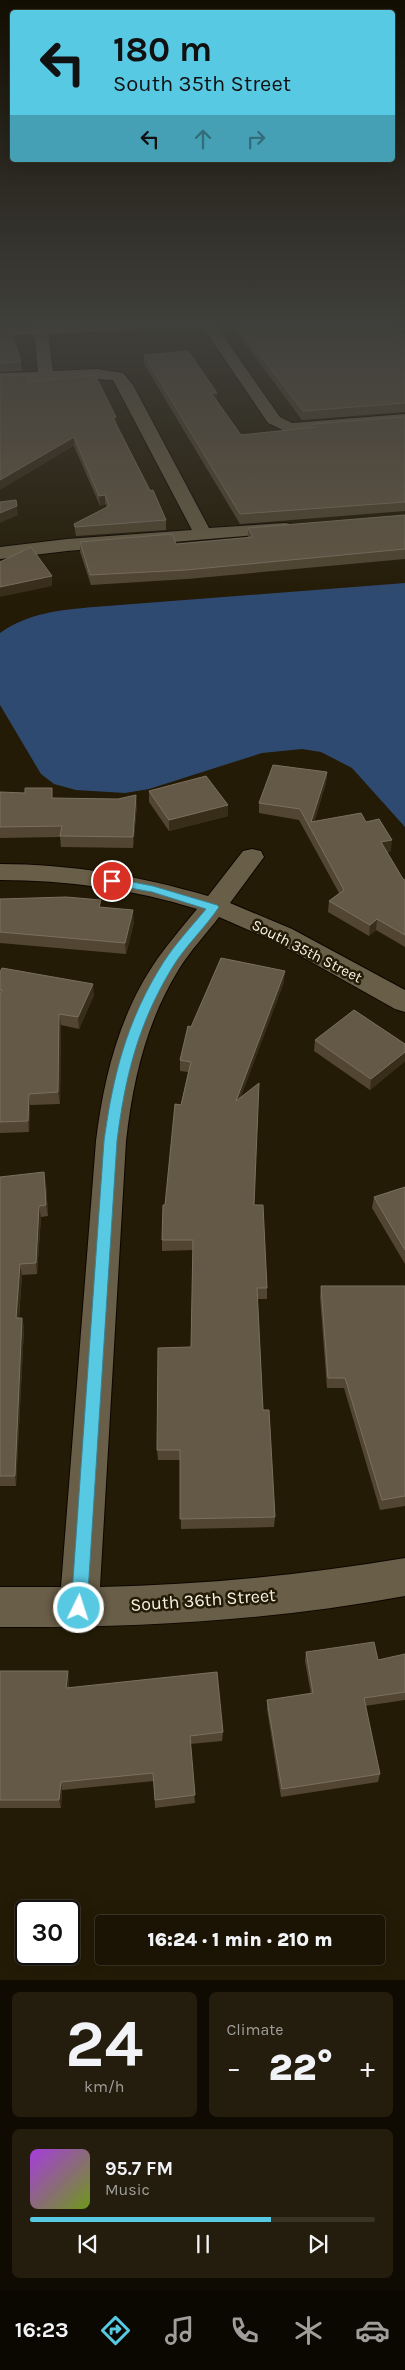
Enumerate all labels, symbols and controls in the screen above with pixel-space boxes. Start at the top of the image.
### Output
text: 180 m [113,29,212,70]
icon: left [30,30,95,95]
text: South 35th Street [113,71,291,97]
icon: left [136,125,164,153]
icon: ahead [189,125,217,153]
icon: right [242,125,270,153]
pin [91,860,133,902]
icon: arrive [98,867,126,895]
street label: South 35th Street [249,915,365,987]
position arrow [52,1581,104,1633]
street label: South 36th Street [130,1584,277,1616]
speed limit sign: 30 [15,1900,80,1965]
text: 16:24 · 1 min · 210 m [148,1929,332,1951]
text: 24 [65,2006,143,2082]
text: Climate [227,2020,284,2039]
text: 22° [268,2045,333,2090]
text: − [227,2051,241,2084]
text: + [360,2051,375,2084]
text: km/h [84,2077,125,2096]
text: 95.7 FM [105,2158,173,2180]
text: Music [105,2180,150,2199]
icon: previous [74,2230,102,2258]
icon: pause [189,2230,217,2258]
icon: next [304,2230,332,2258]
icon: directions [98,2313,133,2348]
icon: music [162,2313,197,2348]
icon: phone [227,2313,262,2348]
icon: climate [291,2313,326,2348]
icon: car [355,2313,390,2348]
text: 16:23 [15,2317,69,2343]

